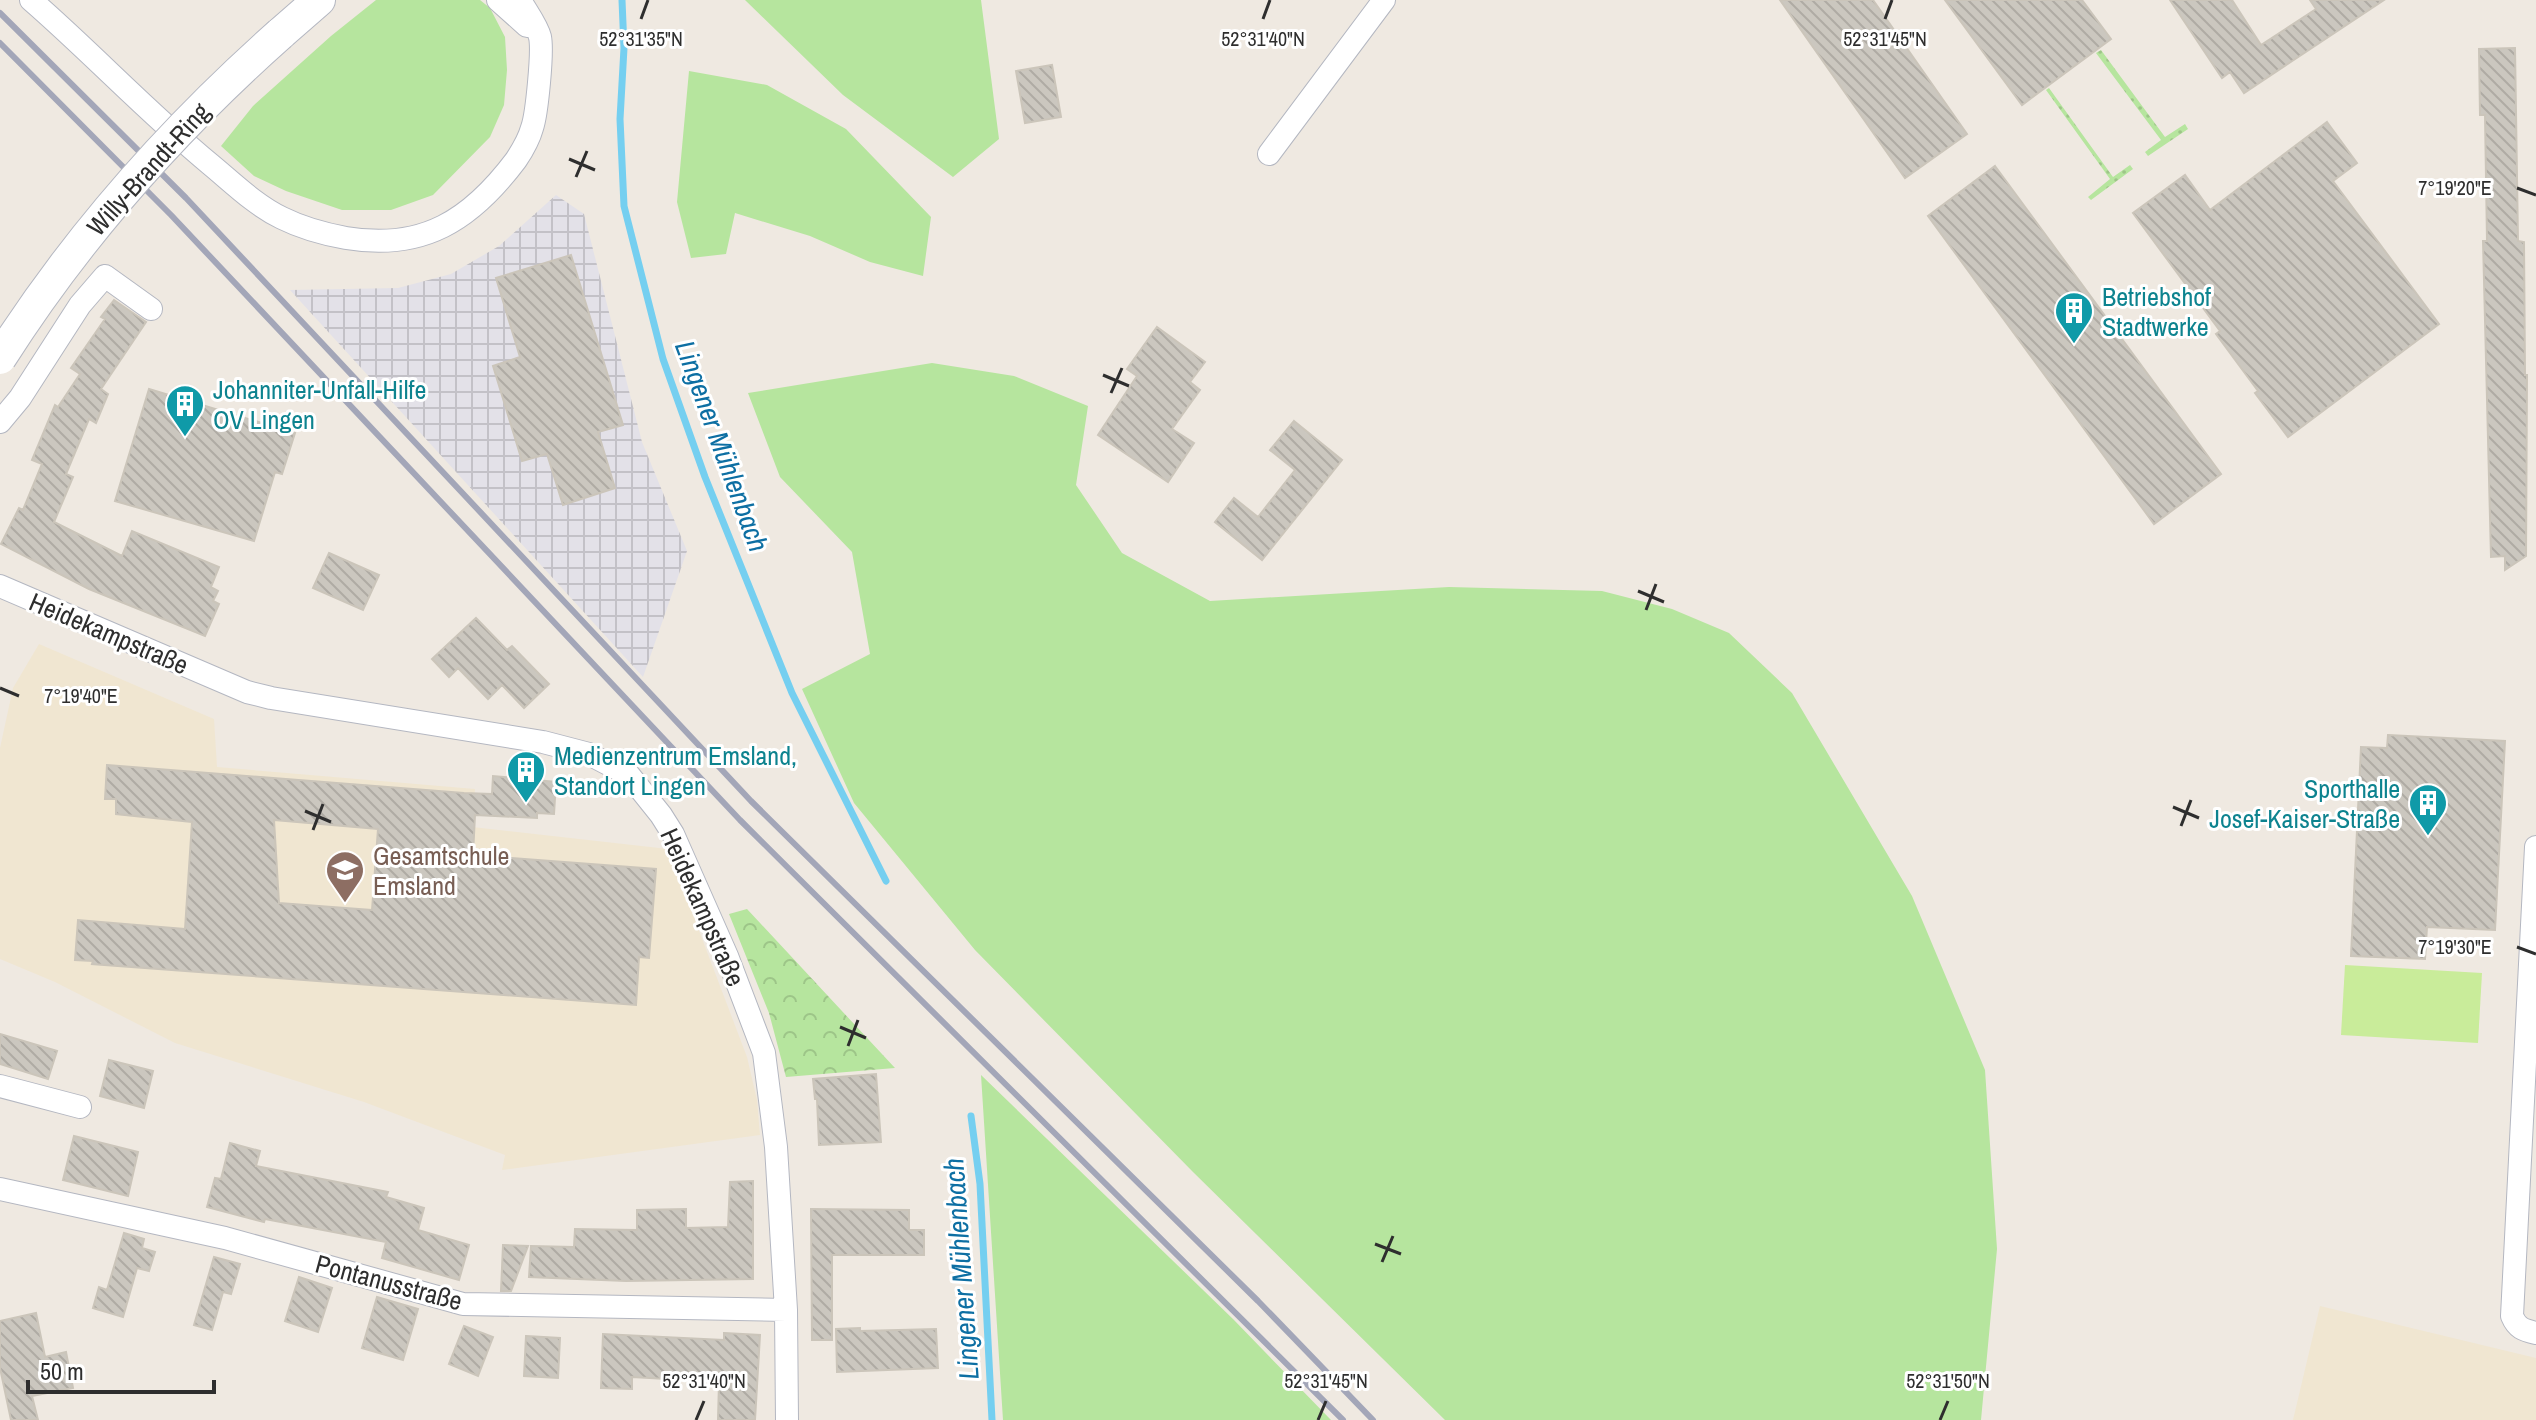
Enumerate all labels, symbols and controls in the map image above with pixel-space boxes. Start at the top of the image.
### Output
text: 52°31'35"N [599,25,683,52]
text: 52°31'40"N [1221,25,1305,52]
text: 52°31'45"N [1843,25,1927,52]
street label: Willy-Brandt-Ring [79,95,217,243]
text: 7°19'20"E [2418,174,2492,201]
place label: Betriebshof Stadtwerke [2102,279,2211,344]
building icon: Betriebshof Stadtwerke [2053,290,2095,345]
water label: Lingener Mühlenbach [666,335,778,557]
place label: Johanniter-Unfall-Hilfe OV Lingen [213,372,426,437]
building icon: Johanniter-Unfall-Hilfe OV Lingen [164,383,206,438]
street label: Heidekampstraße [24,584,194,682]
text: 7°19'40"E [44,682,118,709]
place label: Medienzentrum Emsland, Standort Lingen [554,738,797,803]
building icon: Medienzentrum Emsland, Standort Lingen [505,749,547,804]
place label: Sporthalle Josef-Kaiser-Straße [2209,771,2400,836]
building icon: Sporthalle Josef-Kaiser-Straße [2407,782,2449,837]
street label: Heidekampstraße [653,822,753,992]
place label: Gesamtschule Emsland [373,838,509,903]
school or university icon: Gesamtschule Emsland [324,849,366,904]
text: 7°19'30"E [2418,933,2492,960]
water label: Lingener Mühlenbach [934,1157,988,1381]
street label: Pontanusstraße [312,1246,466,1318]
scale bar [28,1344,214,1394]
text: 50 m [40,1355,84,1387]
text: 52°31'40"N [662,1367,746,1394]
text: 52°31'45"N [1284,1367,1368,1394]
text: 52°31'50"N [1906,1367,1990,1394]

